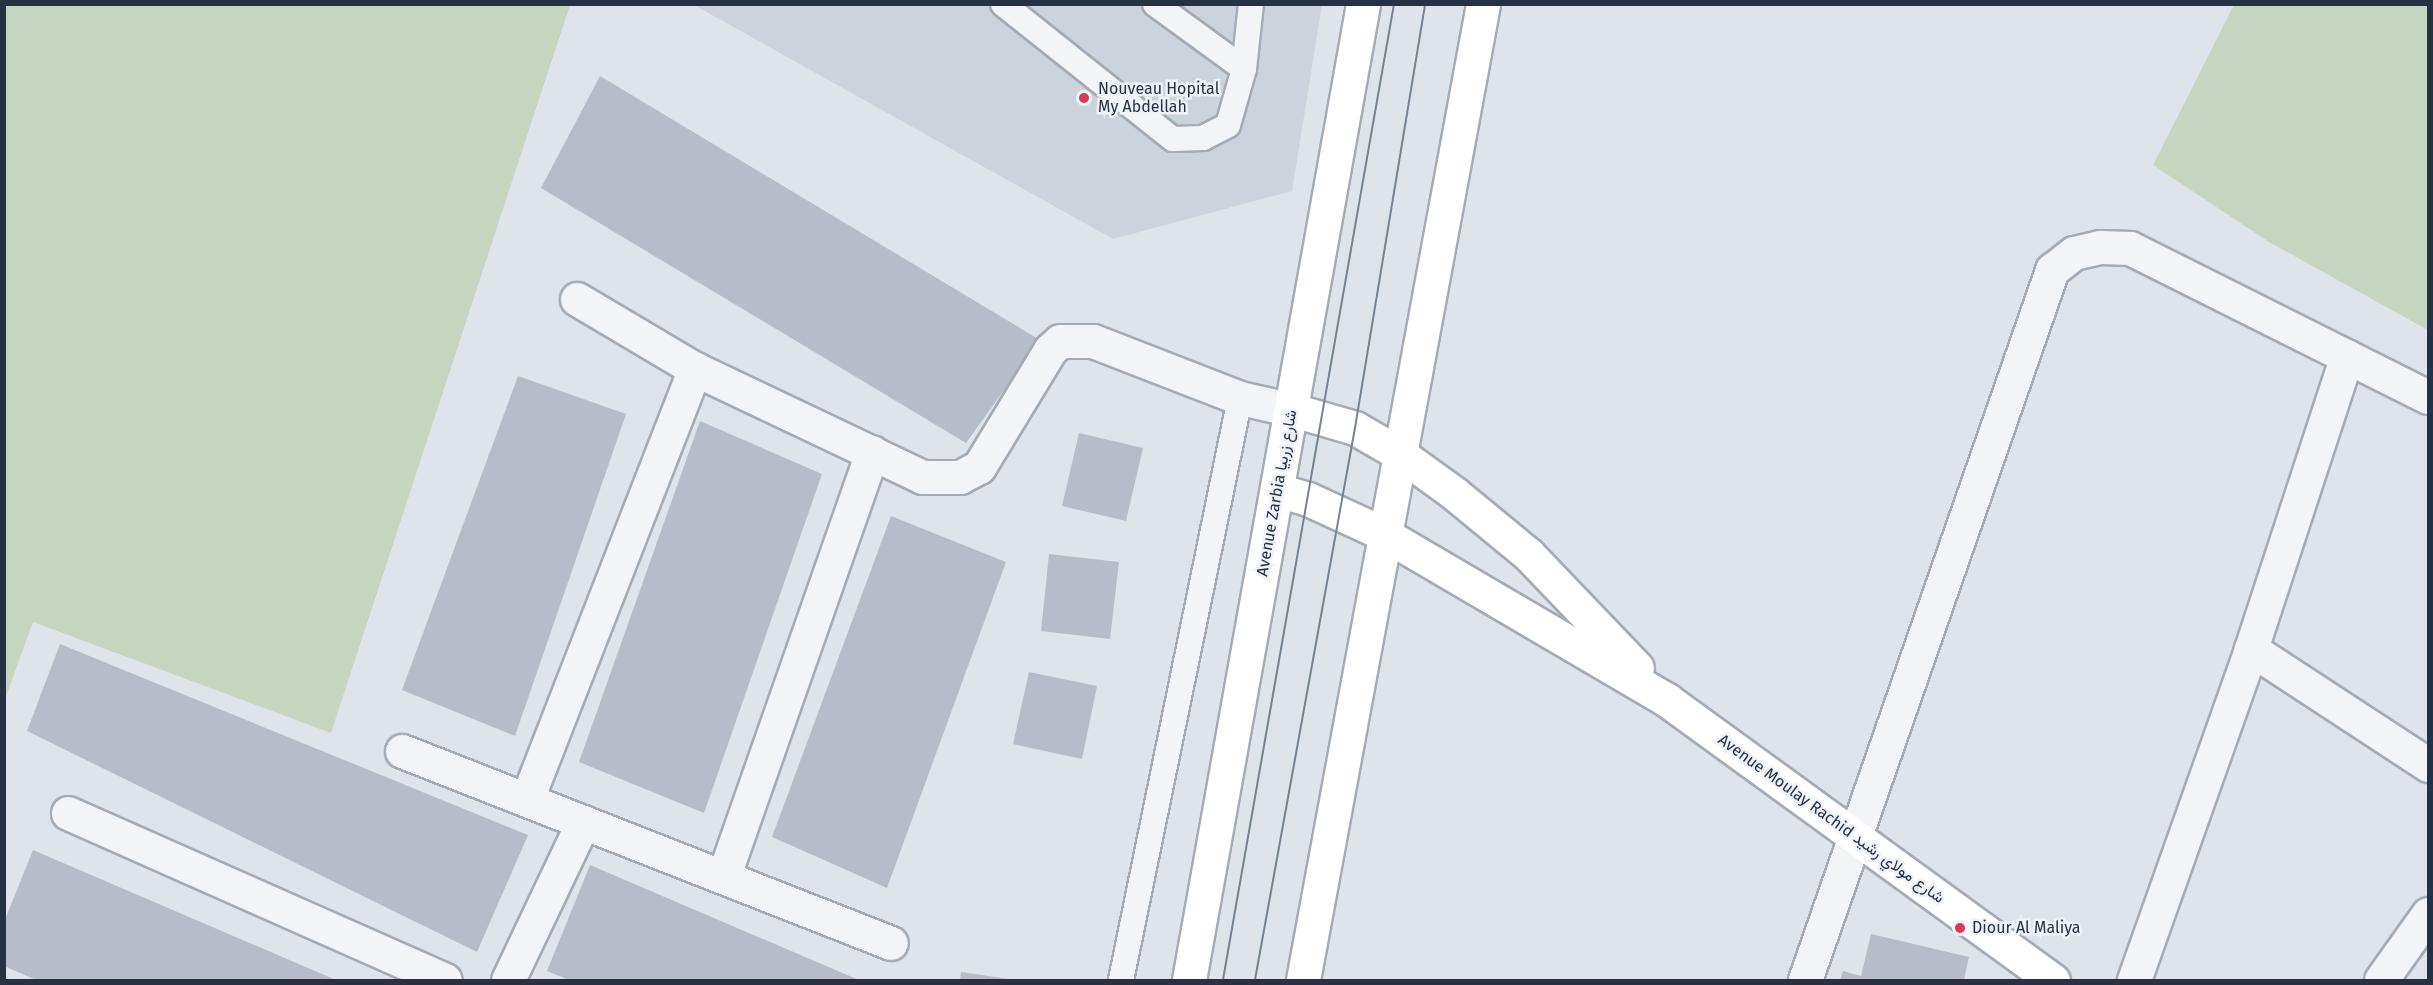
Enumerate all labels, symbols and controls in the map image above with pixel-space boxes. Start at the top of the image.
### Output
place label: Nouveau Hopital My Abdellah [1098,79,1219,117]
marker: Nouveau Hopital My Abdellah [1075,89,1093,107]
street label: Avenue Zarbia شارع زربيا [1253,408,1301,578]
street label: Avenue Moulay Rachid شارع مولاي رشيد [1714,730,1948,908]
place label: Diour Al Maliya [1972,918,2080,938]
marker: Diour Al Maliya [1953,921,1967,935]

